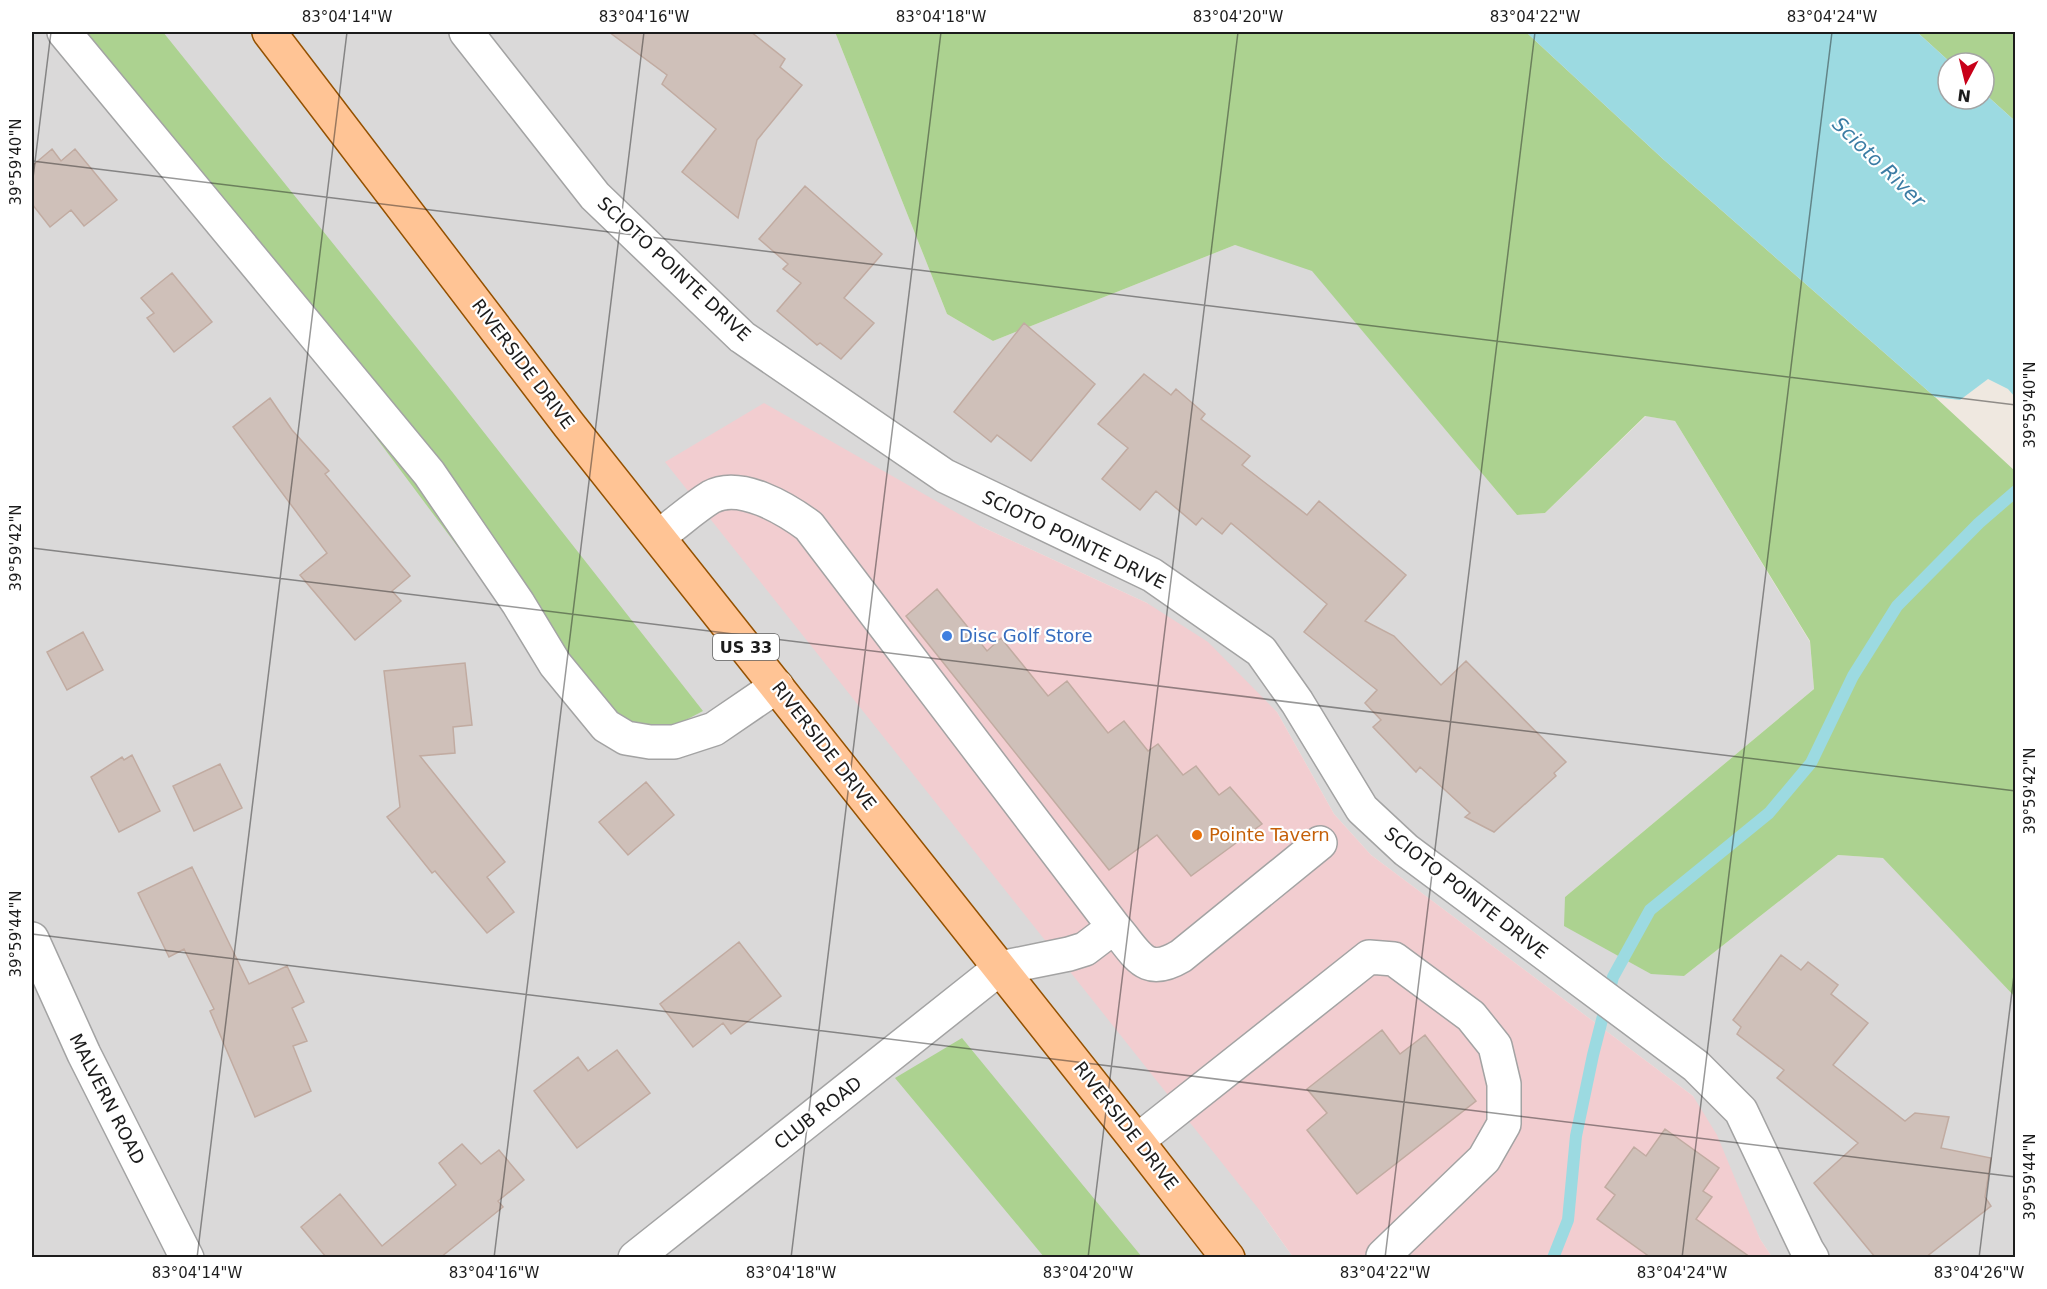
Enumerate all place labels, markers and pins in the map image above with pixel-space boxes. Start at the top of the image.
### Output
place label: Disc Golf Store [959,625,1092,646]
marker: Disc Golf Store [940,629,954,643]
place label: Pointe Tavern [1209,824,1330,845]
marker: Pointe Tavern [1190,828,1204,842]

